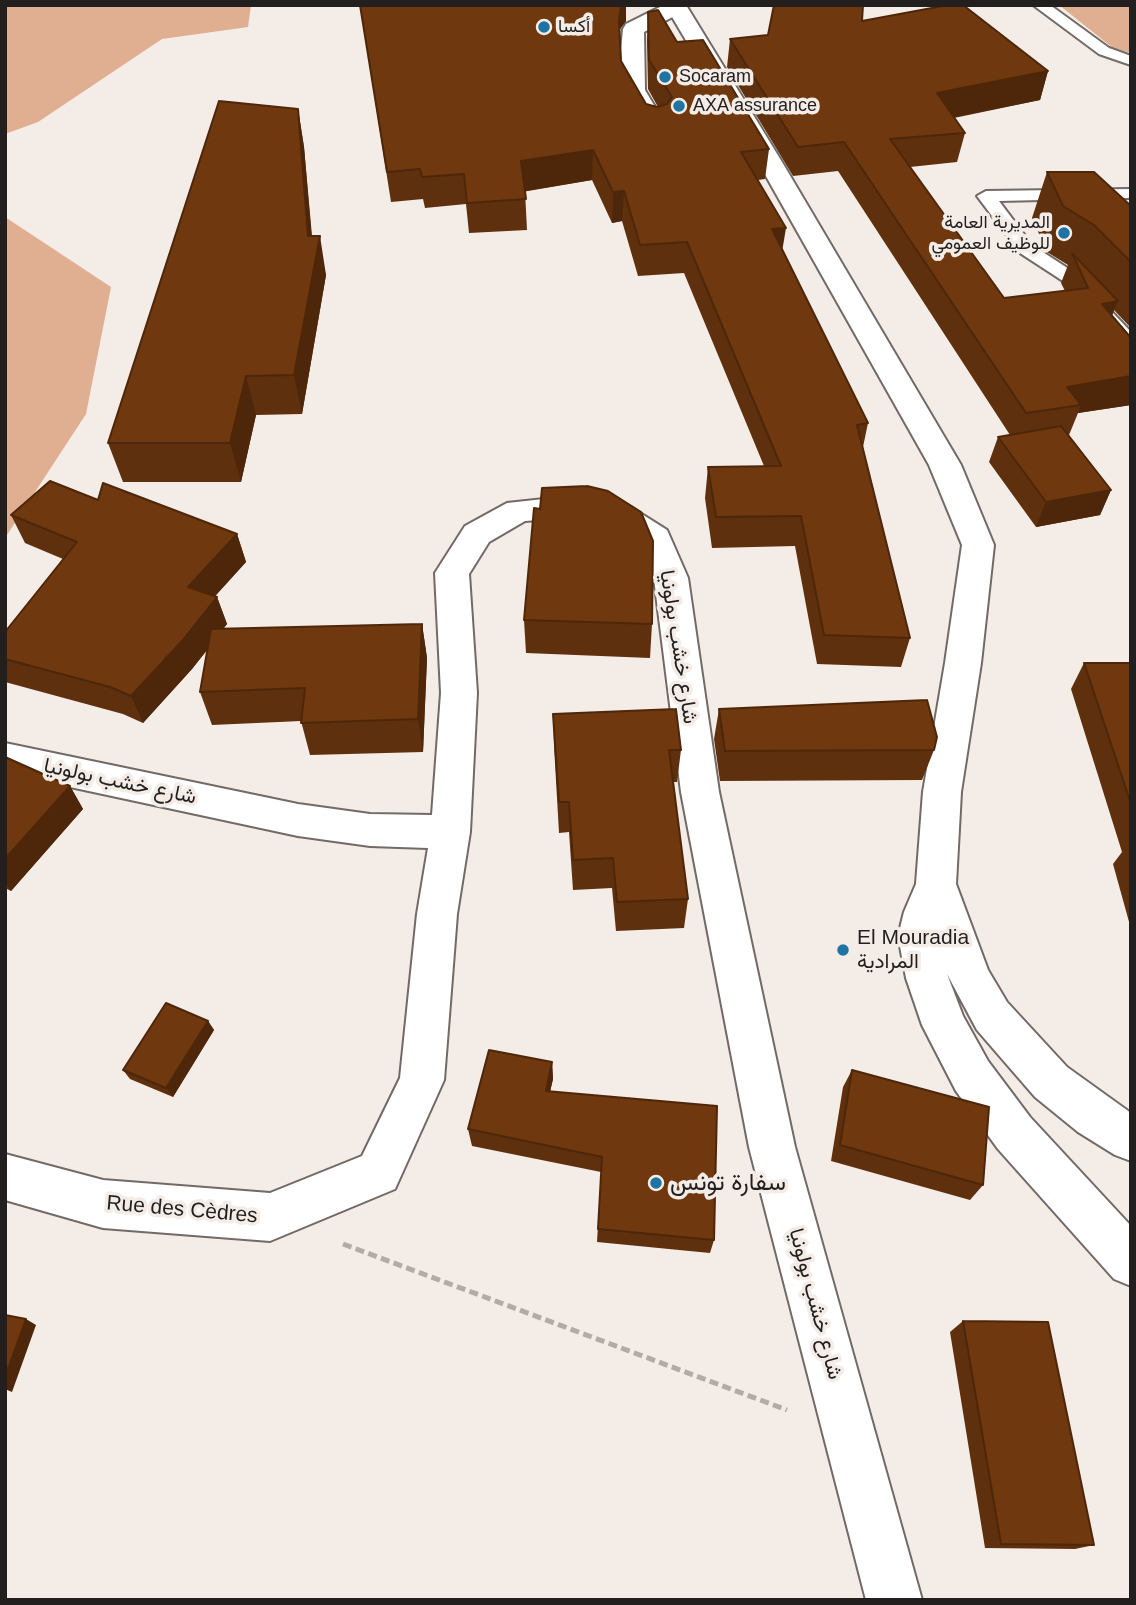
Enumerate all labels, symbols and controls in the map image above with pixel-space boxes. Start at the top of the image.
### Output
place label: أكسا [558,16,590,38]
marker: أكسا [536,19,552,35]
place label: Socaram [679,66,751,88]
marker: Socaram [657,69,673,85]
place label: AXA assurance [693,95,817,117]
marker: AXA assurance [671,98,687,114]
place label: المديرية العامة للوظيف العمومي [931,212,1050,255]
marker: المديرية العامة للوظيف العمومي [1056,225,1072,241]
street label: شارع خشب بولونيا [653,568,703,726]
street label: شارع خشب بولونيا [41,754,199,810]
place label: El Mouradia المرادية [857,925,969,975]
marker: El Mouradia المرادية [835,942,851,958]
place label: سفارة تونس [670,1169,786,1197]
marker: سفارة تونس [648,1175,664,1191]
street label: Rue des Cèdres [105,1191,259,1229]
street label: شارع خشب بولونيا [783,1226,847,1382]

